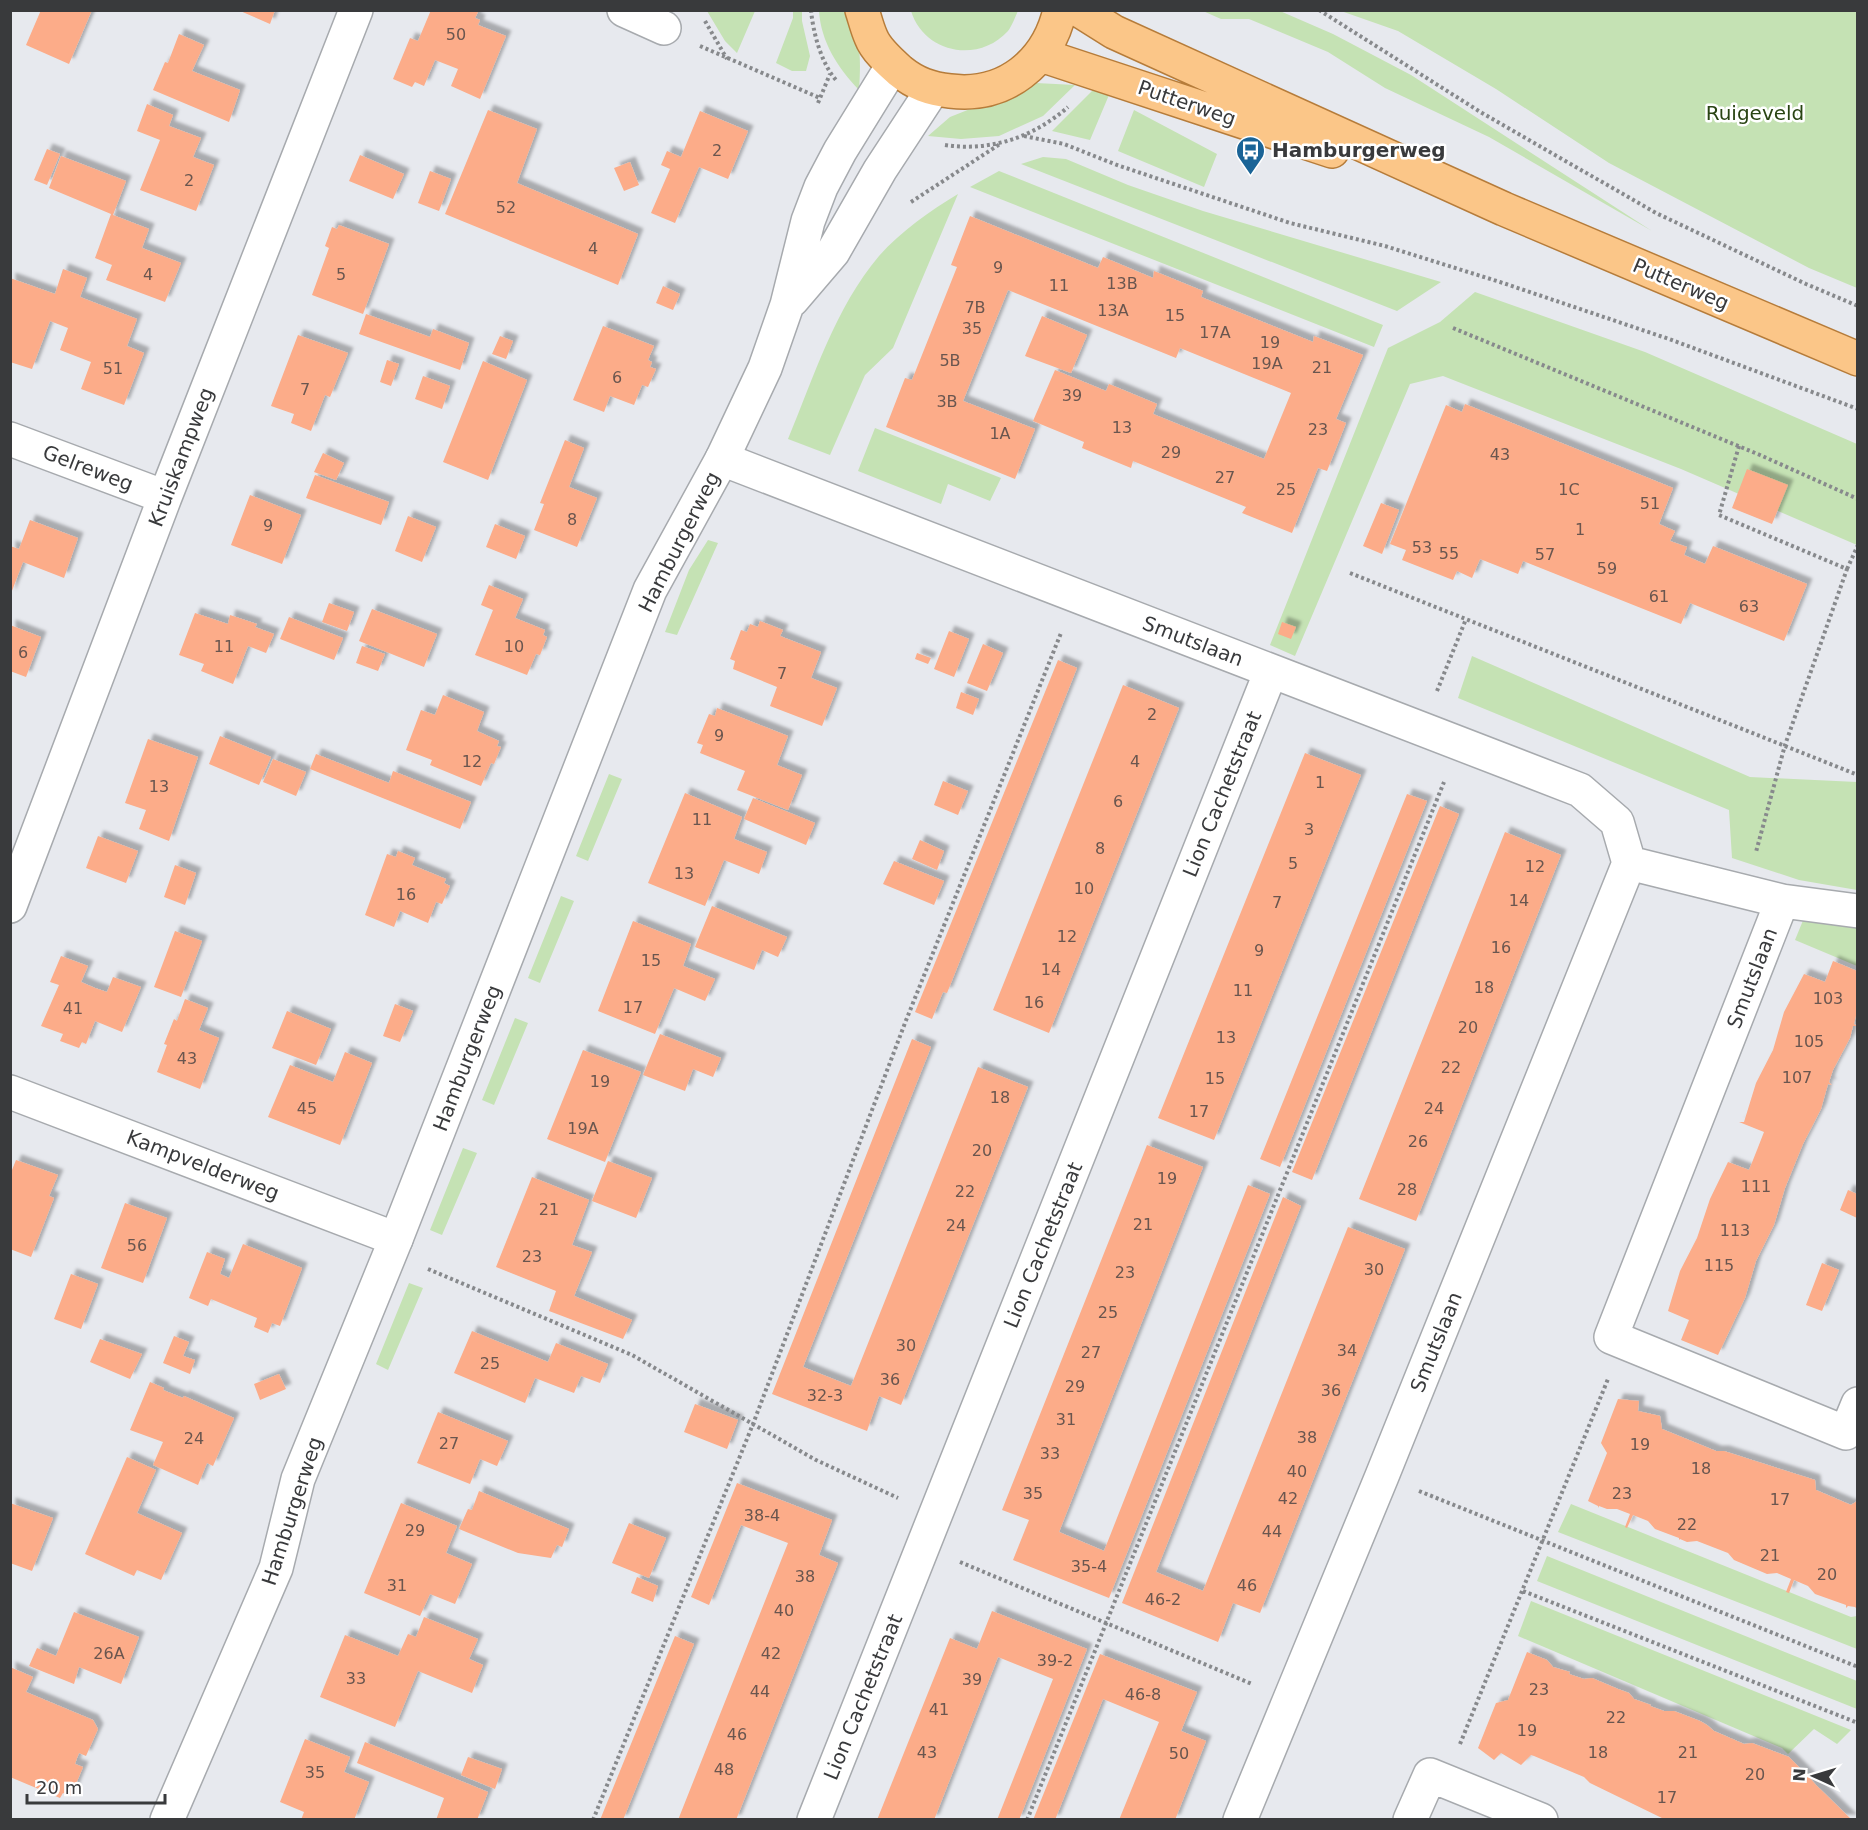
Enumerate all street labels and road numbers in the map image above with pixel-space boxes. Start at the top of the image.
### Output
street label: Putterweg [1135,75,1239,131]
street label: Putterweg [1629,253,1733,315]
street label: Kruiskampweg [143,384,219,530]
street label: Gelreweg [39,440,137,496]
street label: Hamburgerweg [633,468,725,616]
street label: Smutslaan [1139,611,1247,671]
street label: Lion Cachetstraat [1178,707,1266,880]
street label: Smutslaan [1722,924,1782,1032]
street label: Hamburgerweg [428,982,506,1134]
street label: Kampvelderweg [123,1125,283,1205]
street label: Lion Cachetstraat [999,1158,1087,1331]
street label: Smutslaan [1405,1288,1467,1396]
street label: Hamburgerweg [257,1434,327,1588]
street label: Lion Cachetstraat [819,1610,907,1783]

